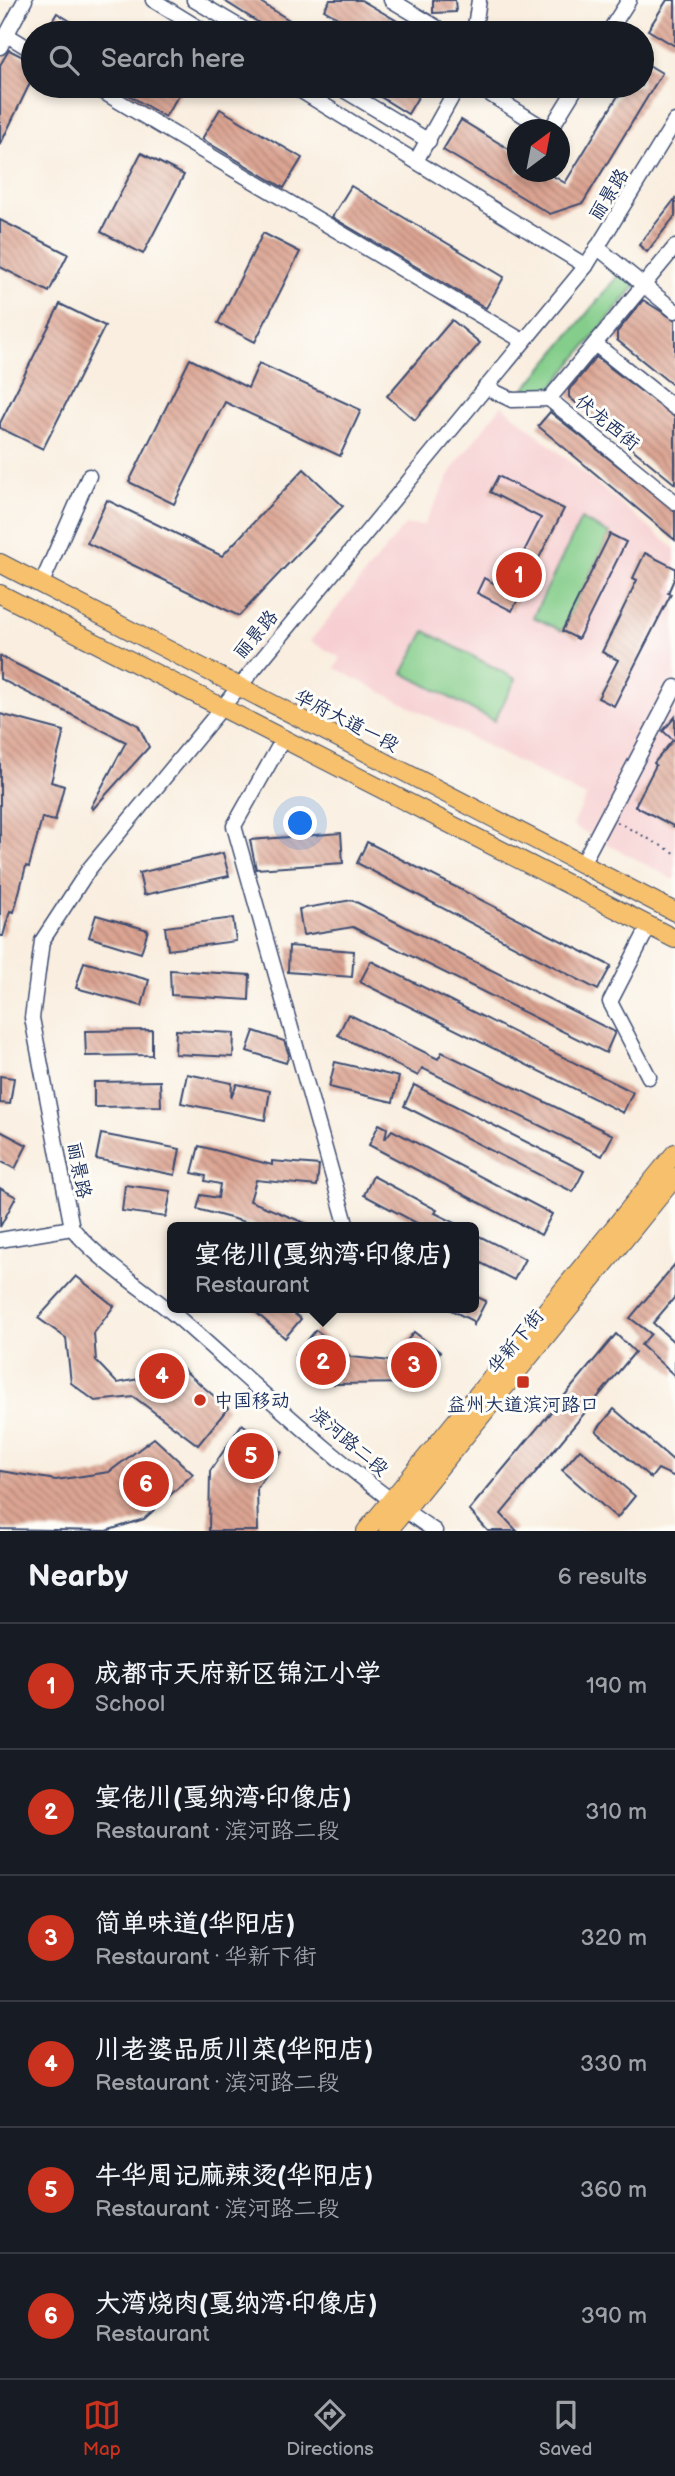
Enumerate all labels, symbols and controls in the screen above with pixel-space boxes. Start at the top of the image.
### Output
search box [21,21,654,98]
icon: search [45,41,83,79]
text: Search here [101,44,245,75]
north arrow [507,119,570,182]
street label: 丽景路 [584,165,634,225]
street label: 伏龙西街 [570,390,644,456]
pin: 1 [496,549,542,601]
street label: 丽景路 [229,606,283,664]
street label: 华府大道一段 [290,685,402,757]
your location [283,806,317,840]
street label: 丽景路 [62,1140,95,1200]
popup [167,1222,479,1313]
text: 宴佬川(戛纳湾·印像店) [195,1240,451,1271]
text: Restaurant [195,1271,309,1299]
street label: 华新下街 [483,1305,549,1379]
pin: 2 [300,1336,346,1388]
pin: 3 [391,1339,437,1391]
pin: 4 [139,1350,185,1402]
marker: 益州大道滨河路口 [515,1374,531,1390]
place label: 中国移动 [214,1390,290,1413]
marker: 中国移动 [192,1392,208,1408]
place label: 益州大道滨河路口 [447,1394,599,1417]
street label: 滨河路二段 [305,1403,393,1481]
pin: 5 [228,1430,274,1482]
pin: 6 [123,1458,169,1510]
text: Nearby [28,1559,128,1595]
text: 6 results [558,1563,647,1591]
text: 成都市天府新区锦江小学 [95,1659,381,1690]
text: 1 [46,1672,56,1700]
text: 190 m [586,1672,647,1700]
text: School [95,1690,165,1718]
text: 宴佬川(戛纳湾·印像店) [95,1783,352,1814]
text: 2 [44,1798,58,1826]
text: 310 m [585,1798,647,1826]
text: Restaurant · 滨河路二段 [95,1817,339,1845]
text: 简单味道(华阳店) [95,1909,295,1940]
text: 3 [44,1924,58,1952]
text: 320 m [581,1924,647,1952]
text: Restaurant · 华新下街 [95,1943,316,1971]
text: 川老婆品质川菜(华阳店) [95,2035,373,2066]
text: 4 [44,2050,58,2078]
text: 330 m [580,2050,647,2078]
text: Restaurant · 滨河路二段 [95,2069,339,2097]
text: 牛华周记麻辣烫(华阳店) [95,2161,373,2192]
text: 5 [44,2176,58,2204]
text: 360 m [580,2176,647,2204]
text: Restaurant · 滨河路二段 [95,2195,339,2223]
text: 大湾烧肉(戛纳湾·印像店) [95,2289,378,2320]
text: 6 [44,2302,58,2330]
text: 390 m [581,2302,647,2330]
text: Restaurant [95,2320,209,2348]
tab: Map [83,2396,121,2461]
tab: Directions [286,2396,374,2461]
tab: Saved [539,2396,592,2461]

